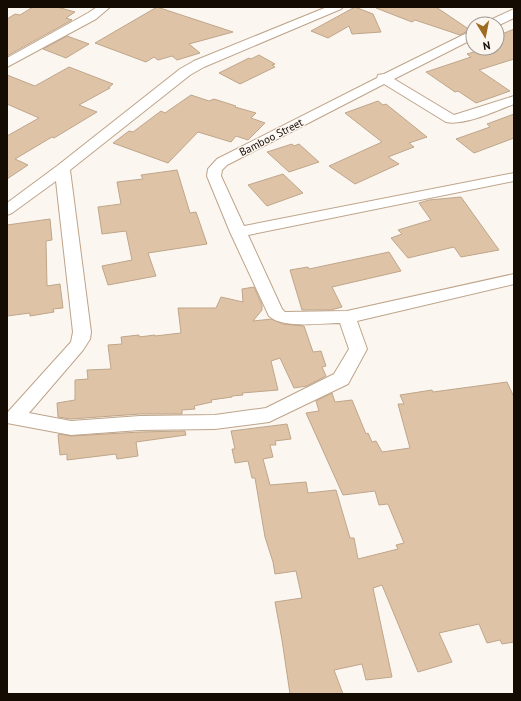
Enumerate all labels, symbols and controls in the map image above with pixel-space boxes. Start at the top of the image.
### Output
north arrow [465,16,505,56]
text: N [482,38,492,53]
street label: Bamboo Street [237,115,305,159]

